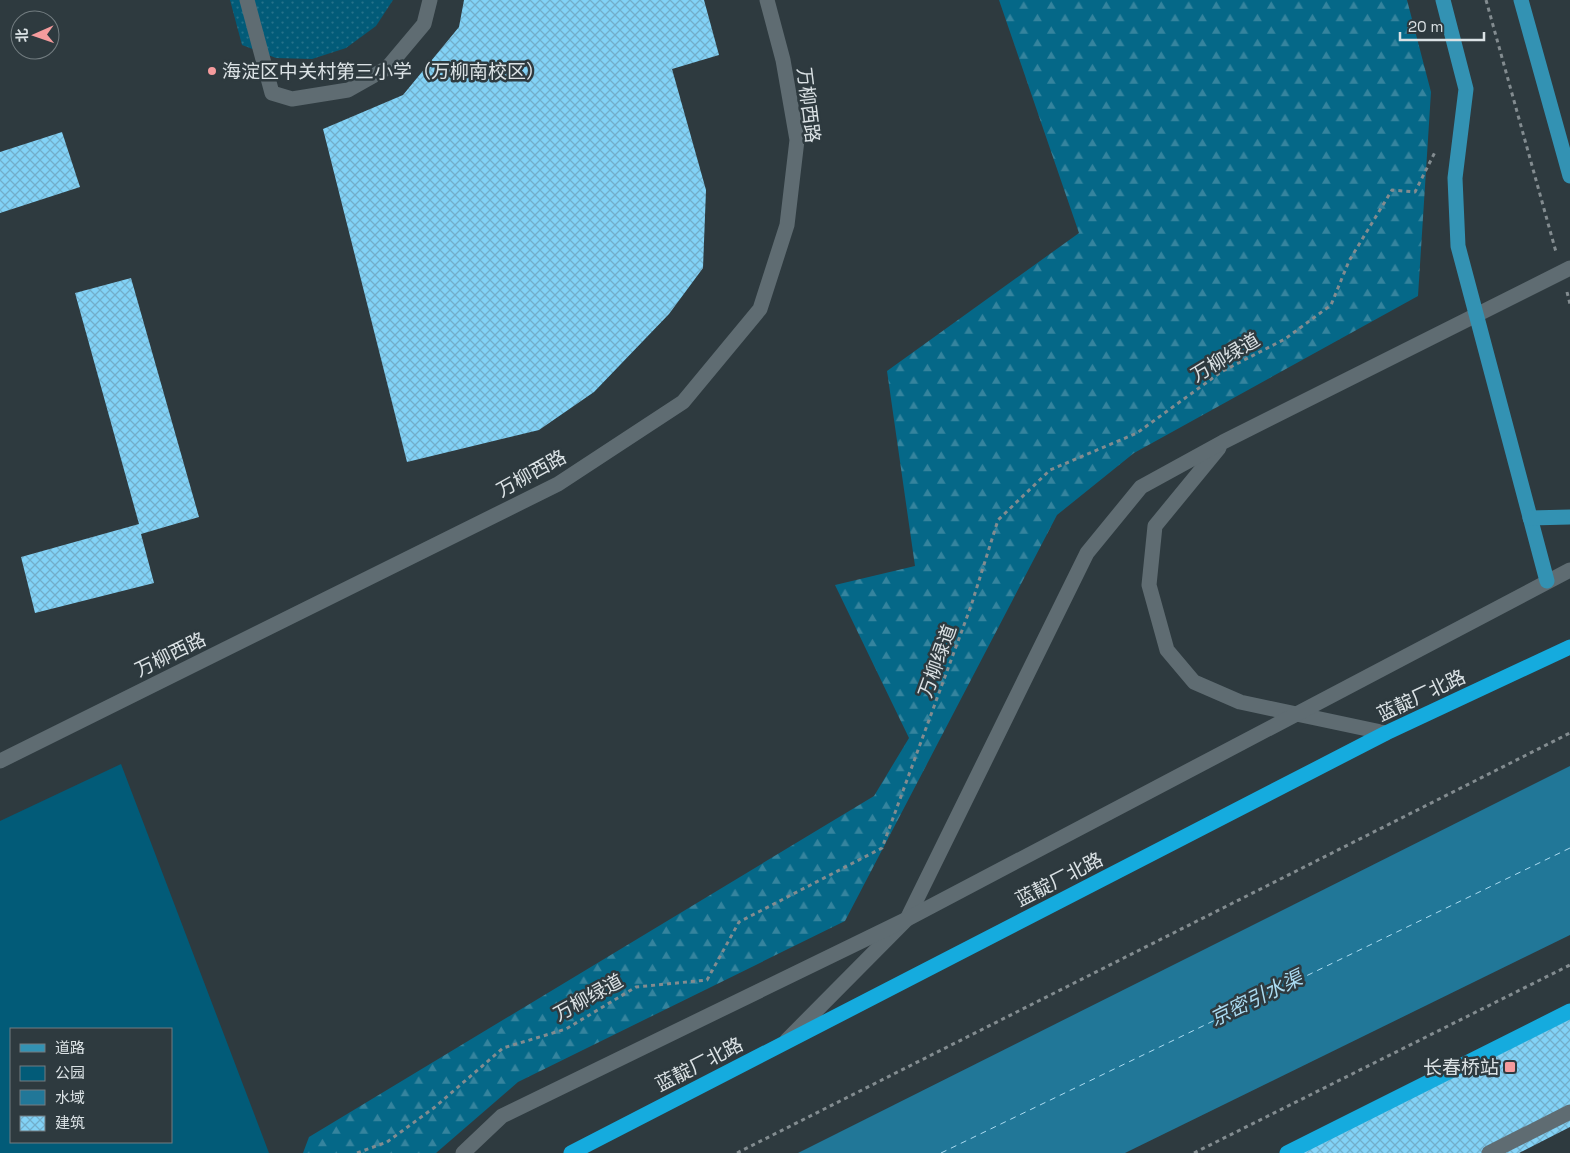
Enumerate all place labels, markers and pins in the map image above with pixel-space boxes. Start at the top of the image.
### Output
place label: 海淀区中关村第三小学（万柳南校区） [222,59,545,84]
marker: 海淀区中关村第三小学（万柳南校区） [206,65,218,77]
place label: 长春桥站 [1423,1055,1499,1080]
marker: 长春桥站 [1503,1060,1517,1074]

